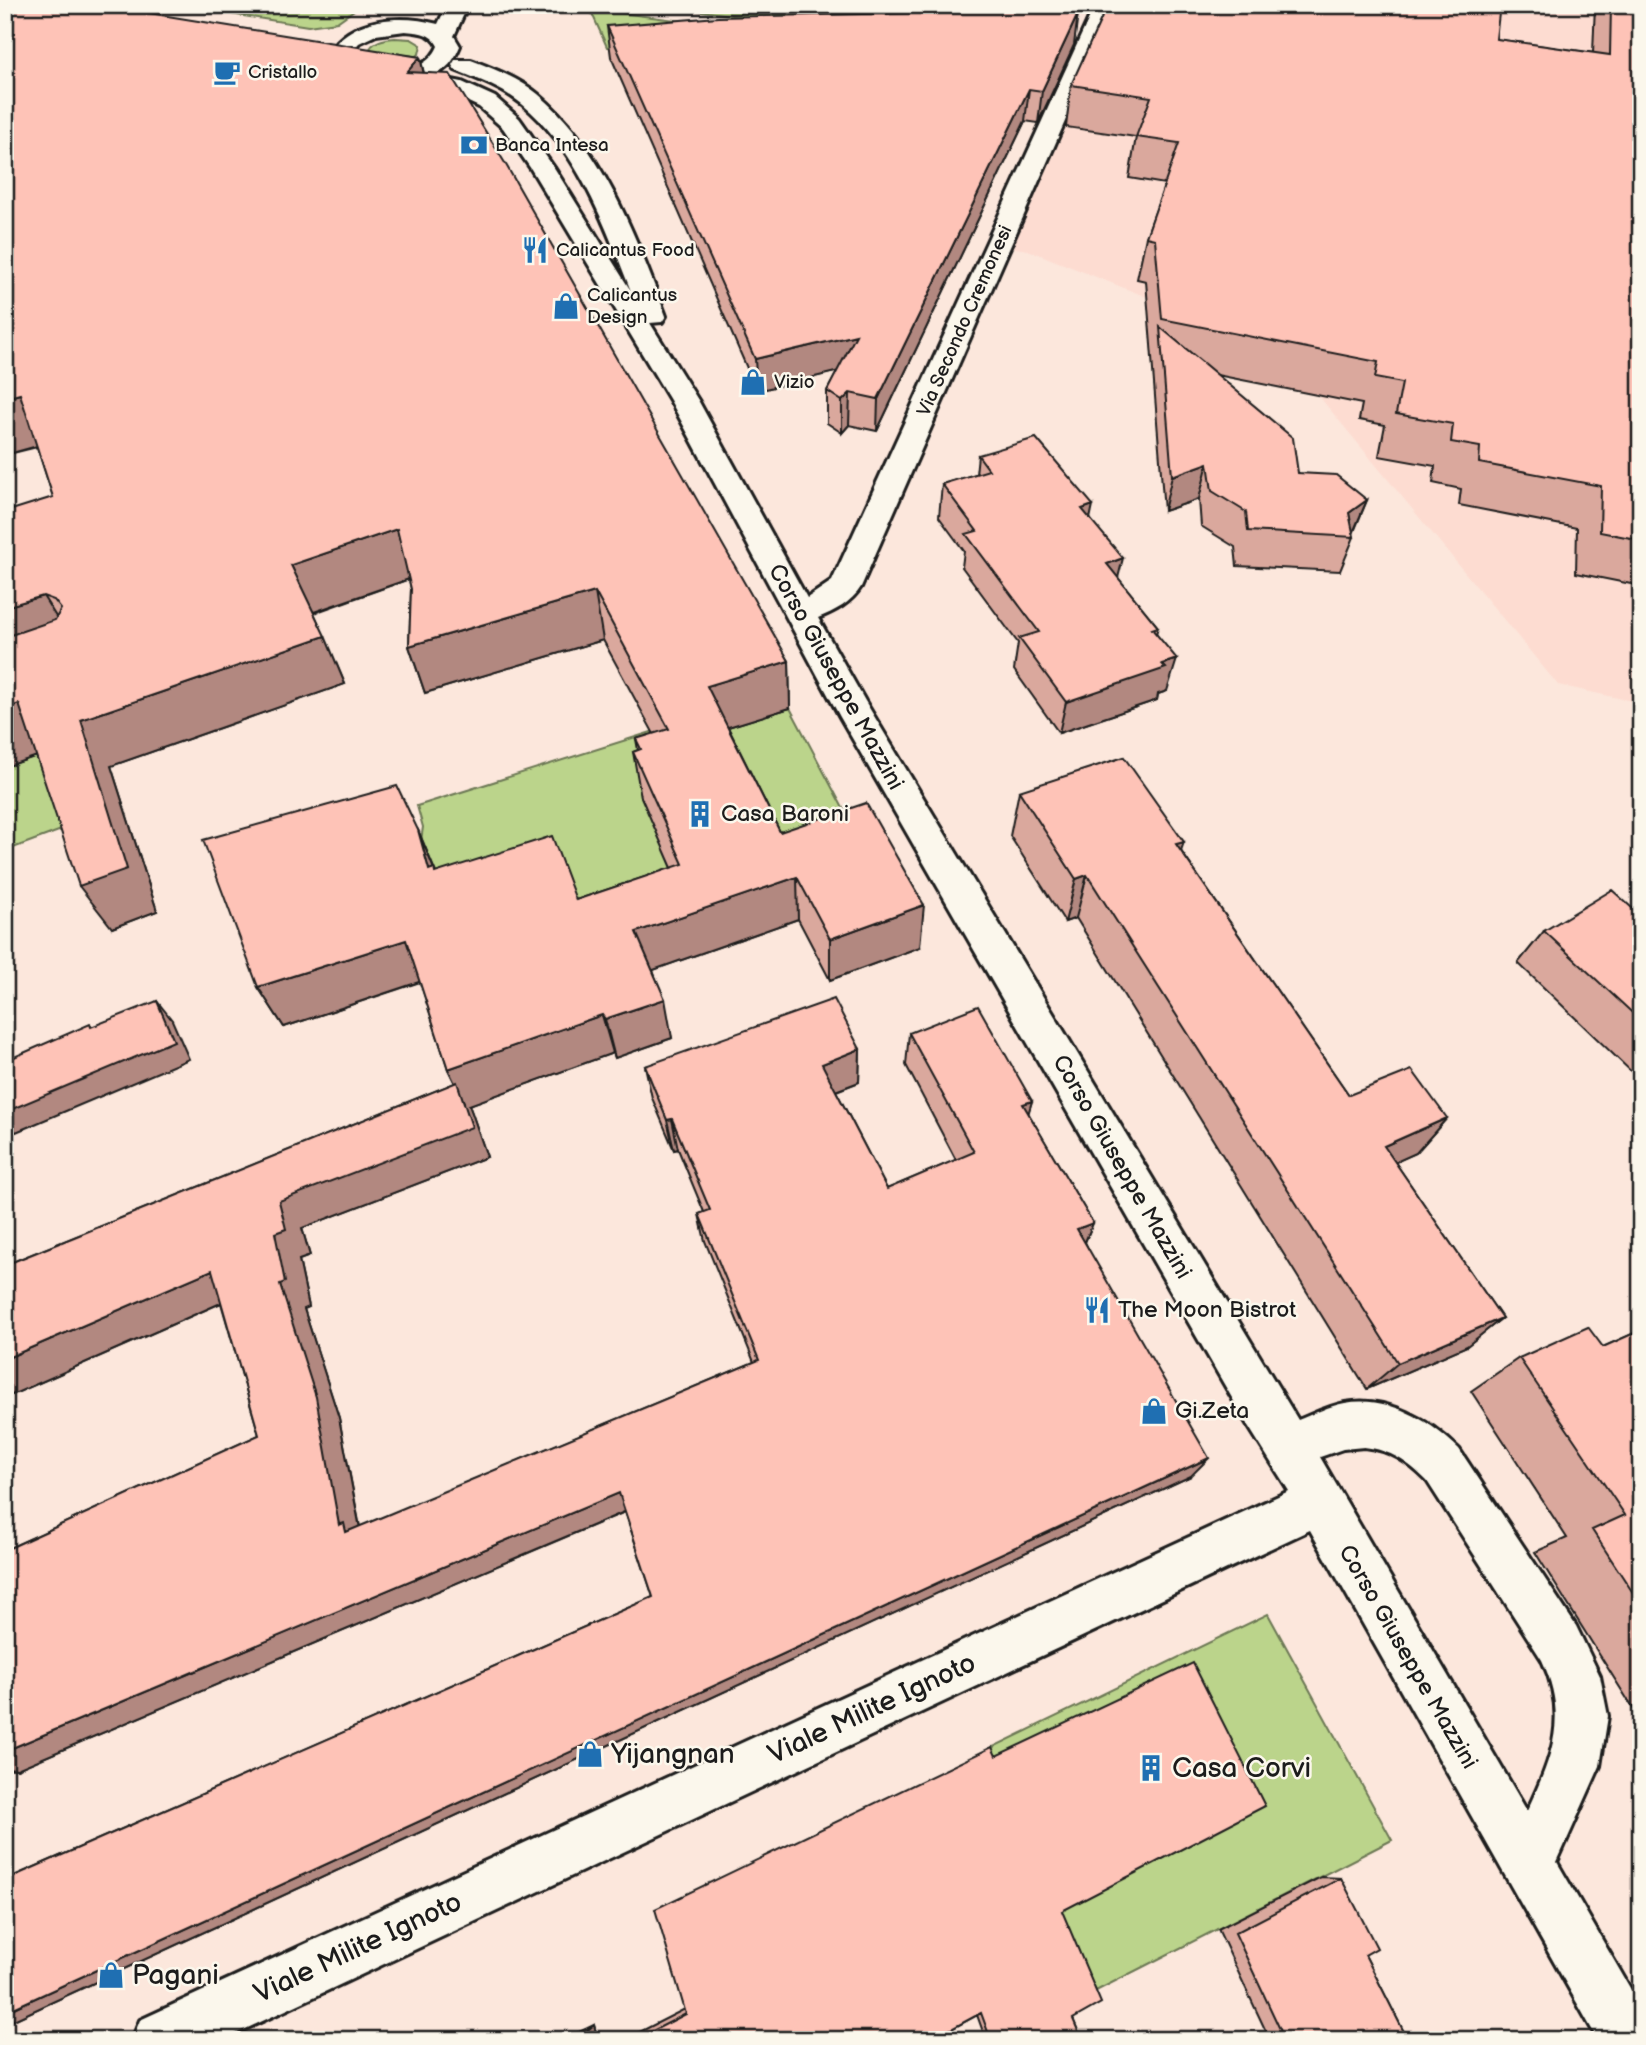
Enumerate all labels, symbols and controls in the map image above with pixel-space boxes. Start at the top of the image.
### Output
cafe icon: Cristallo [212,57,242,87]
place label: Cristallo [248,61,317,84]
bank icon: Banca Intesa [459,130,489,160]
place label: Banca Intesa [495,134,609,157]
street label: Via Secondo Cremonesi [913,222,1017,420]
restaurant icon: Calicantus Food [520,235,550,265]
place label: Calicantus Food [556,239,695,262]
place label: Calicantus Design [587,284,677,329]
shop icon: Calicantus Design [551,291,581,321]
shop icon: Vizio [738,367,768,397]
place label: Vizio [774,371,815,394]
street label: Corso Giuseppe Mazzini [762,559,910,795]
building icon: Casa Baroni [685,799,715,829]
place label: Casa Baroni [721,800,849,828]
street label: Corso Giuseppe Mazzini [1046,1050,1198,1284]
restaurant icon: The Moon Bistrot [1082,1295,1112,1325]
place label: The Moon Bistrot [1118,1296,1296,1324]
shop icon: Gi.Zeta [1139,1396,1169,1426]
place label: Gi.Zeta [1175,1397,1249,1425]
street label: Corso Giuseppe Mazzini [1332,1540,1484,1774]
street label: Viale Milite Ignoto [763,1646,981,1772]
place label: Yijangnan [610,1738,735,1771]
shop icon: Yijangnan [575,1739,605,1769]
place label: Casa Corvi [1172,1752,1311,1785]
building icon: Casa Corvi [1136,1753,1166,1783]
street label: Viale Milite Ignoto [249,1885,467,2011]
place label: Pagani [132,1959,219,1992]
shop icon: Pagani [96,1960,126,1990]

